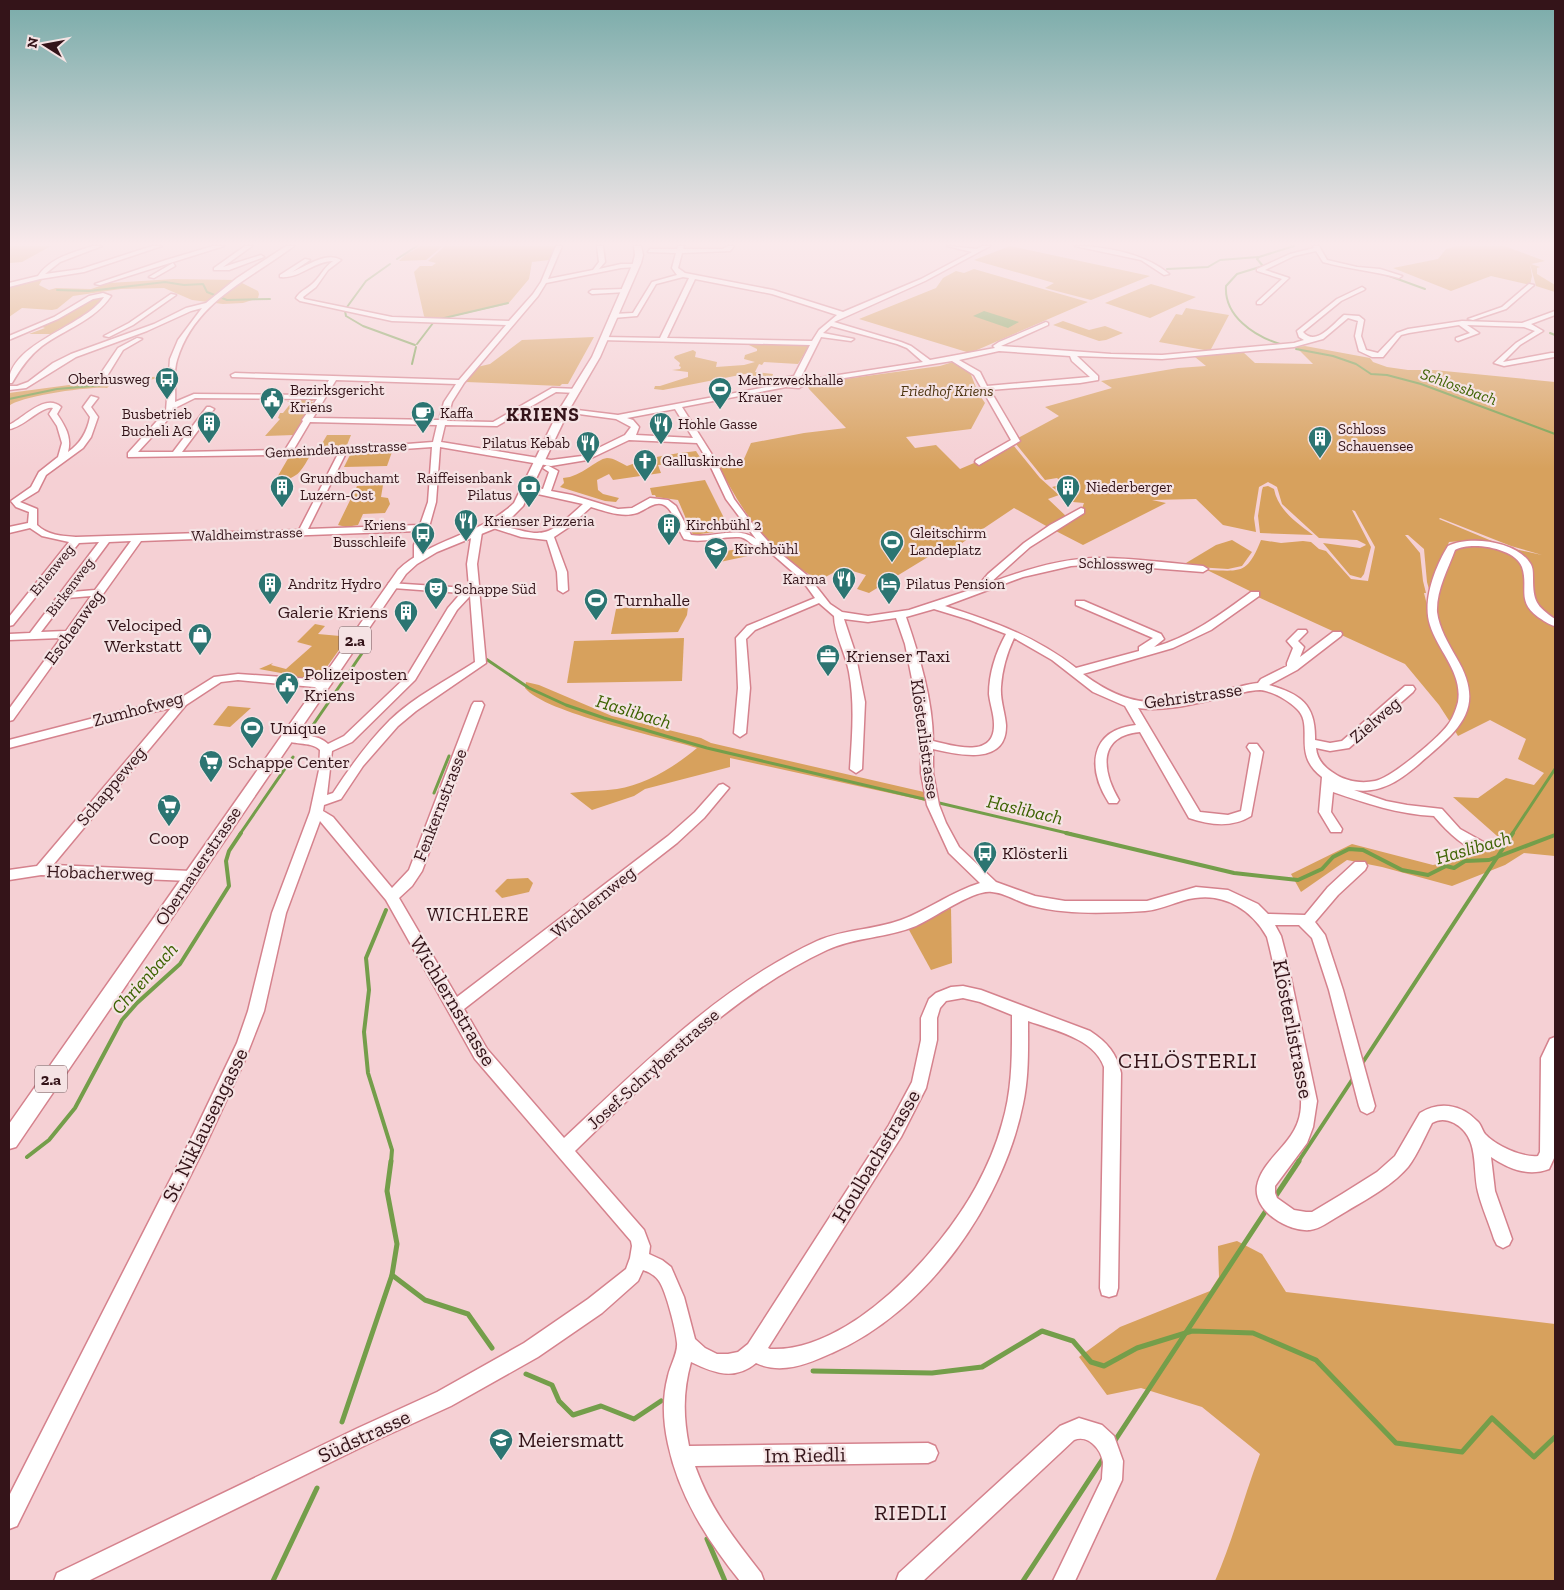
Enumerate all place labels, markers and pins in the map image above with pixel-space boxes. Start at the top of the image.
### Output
bus stop icon: Oberhusweg [154,366,180,400]
place label: Oberhusweg [68,370,150,388]
place label: Mehrzweckhalle Krauer [738,371,843,406]
sports icon: Mehrzweckhalle Krauer [707,376,733,410]
place label: Bezirksgericht Kriens [290,381,385,416]
public building icon: Bezirksgericht Kriens [259,386,285,420]
cafe icon: Kaffa [410,400,436,434]
place label: Kaffa [440,404,473,422]
place label: Busbetrieb Bucheli AG [121,405,192,440]
building icon: Busbetrieb Bucheli AG [196,410,222,444]
restaurant icon: Hohle Gasse [648,411,674,445]
place label: Hohle Gasse [678,415,757,433]
place label: Schloss Schauensee [1338,420,1413,455]
building icon: Schloss Schauensee [1307,425,1333,459]
restaurant icon: Pilatus Kebab [575,430,601,464]
place label: Pilatus Kebab [482,434,570,452]
church icon: Galluskirche [632,448,658,482]
place label: Galluskirche [662,452,743,470]
place label: Grundbuchamt Luzern-Ost [300,469,400,504]
place label: Raiffeisenbank Pilatus [417,469,512,504]
building icon: Grundbuchamt Luzern-Ost [269,474,295,508]
bank icon: Raiffeisenbank Pilatus [516,474,542,508]
building icon: Niederberger [1055,474,1081,508]
place label: Niederberger [1086,478,1173,496]
restaurant icon: Krienser Pizzeria [453,508,479,542]
place label: Krienser Pizzeria [484,512,594,530]
building icon: Kirchbühl 2 [656,512,682,546]
place label: Kriens Busschleife [333,516,406,551]
place label: Kirchbühl 2 [686,516,762,534]
bus stop icon: Kriens Busschleife [410,521,436,555]
place label: Gleitschirm Landeplatz [910,524,987,559]
sports icon: Gleitschirm Landeplatz [879,529,905,563]
school or university icon: Kirchbühl [703,536,729,570]
place label: Kirchbühl [734,540,798,558]
restaurant icon: Karma [831,566,857,600]
place label: Karma [783,570,826,588]
building icon: Andritz Hydro [257,571,283,605]
hotel icon: Pilatus Pension [876,571,902,605]
place label: Andritz Hydro [288,575,382,593]
place label: Pilatus Pension [906,575,1005,593]
theatre icon: Schappe Süd [423,576,449,610]
place label: Schappe Süd [454,580,537,598]
sports icon: Turnhalle [583,587,609,621]
place label: Turnhalle [614,589,690,611]
building icon: Galerie Kriens [393,599,419,633]
place label: Galerie Kriens [278,601,388,623]
place label: Velociped Werkstatt [104,614,182,657]
shop icon: Velociped Werkstatt [187,622,213,656]
office icon: Krienser Taxi [815,643,841,677]
place label: Krienser Taxi [846,645,950,667]
place label: Polizeiposten Kriens [304,663,408,706]
public building icon: Polizeiposten Kriens [274,671,300,705]
sports icon: Unique [239,715,265,749]
place label: Unique [270,717,326,739]
supermarket icon: Schappe Center [198,749,224,783]
place label: Schappe Center [228,751,350,773]
supermarket icon: Coop [156,793,182,827]
place label: Coop [149,827,189,849]
bus stop icon: Klösterli [972,840,998,874]
place label: Klösterli [1002,842,1068,864]
school or university icon: Meiersmatt [488,1427,514,1461]
place label: Meiersmatt [518,1427,624,1452]

